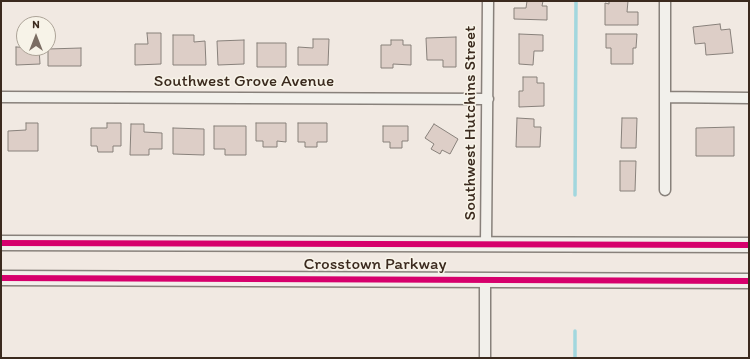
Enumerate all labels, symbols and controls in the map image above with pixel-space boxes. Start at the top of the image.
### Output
north arrow [16,16,56,56]
text: N [32,18,40,31]
street label: Southwest Hutchins Street [461,26,481,220]
street label: Southwest Grove Avenue [154,72,334,92]
street label: Crosstown Parkway [304,255,446,275]

